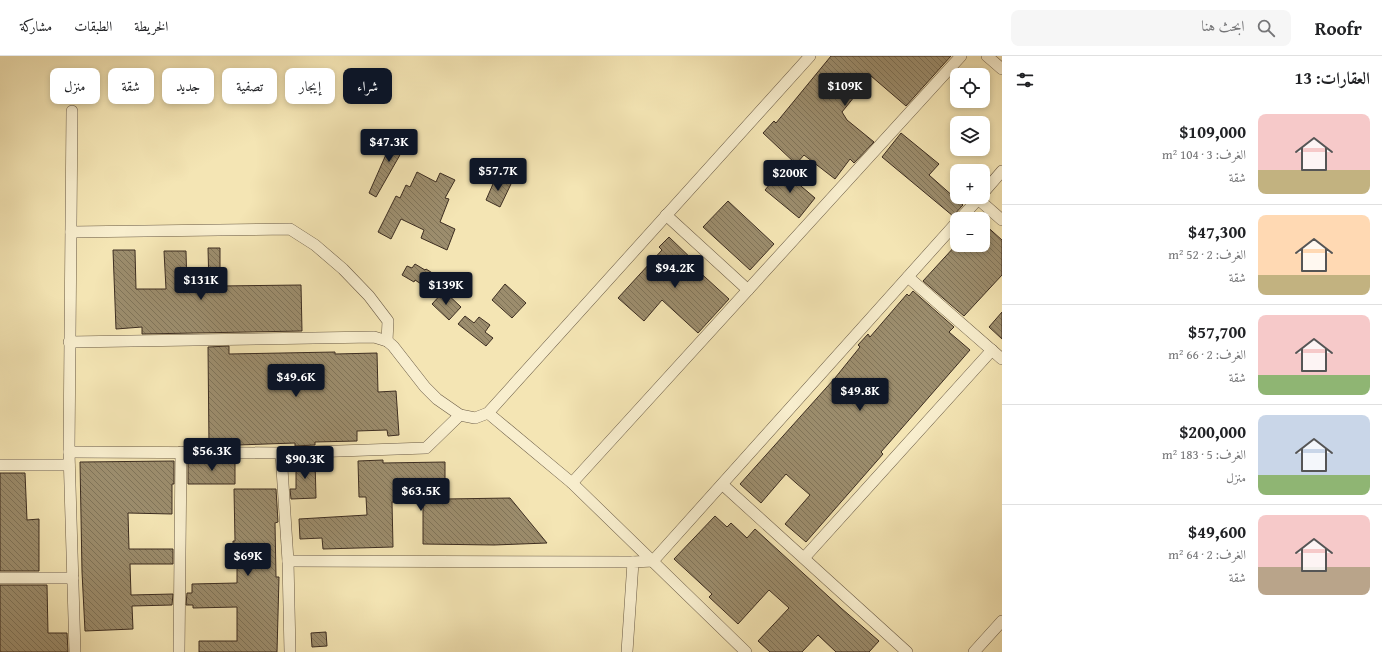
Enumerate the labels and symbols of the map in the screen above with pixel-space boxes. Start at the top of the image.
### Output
pin: $109K [817,73,873,107]
pin: $47.3K [356,129,422,163]
pin: $57.7K [465,158,531,192]
pin: $200K [762,160,818,194]
pin: $94.2K [642,255,708,289]
pin: $131K [173,267,229,301]
pin: $139K [418,272,474,306]
pin: $49.6K [263,364,329,398]
pin: $49.8K [827,378,893,412]
pin: $56.3K [179,438,245,472]
pin: $90.3K [272,446,338,480]
pin: $63.5K [388,478,454,512]
pin: $69K [224,543,272,577]

